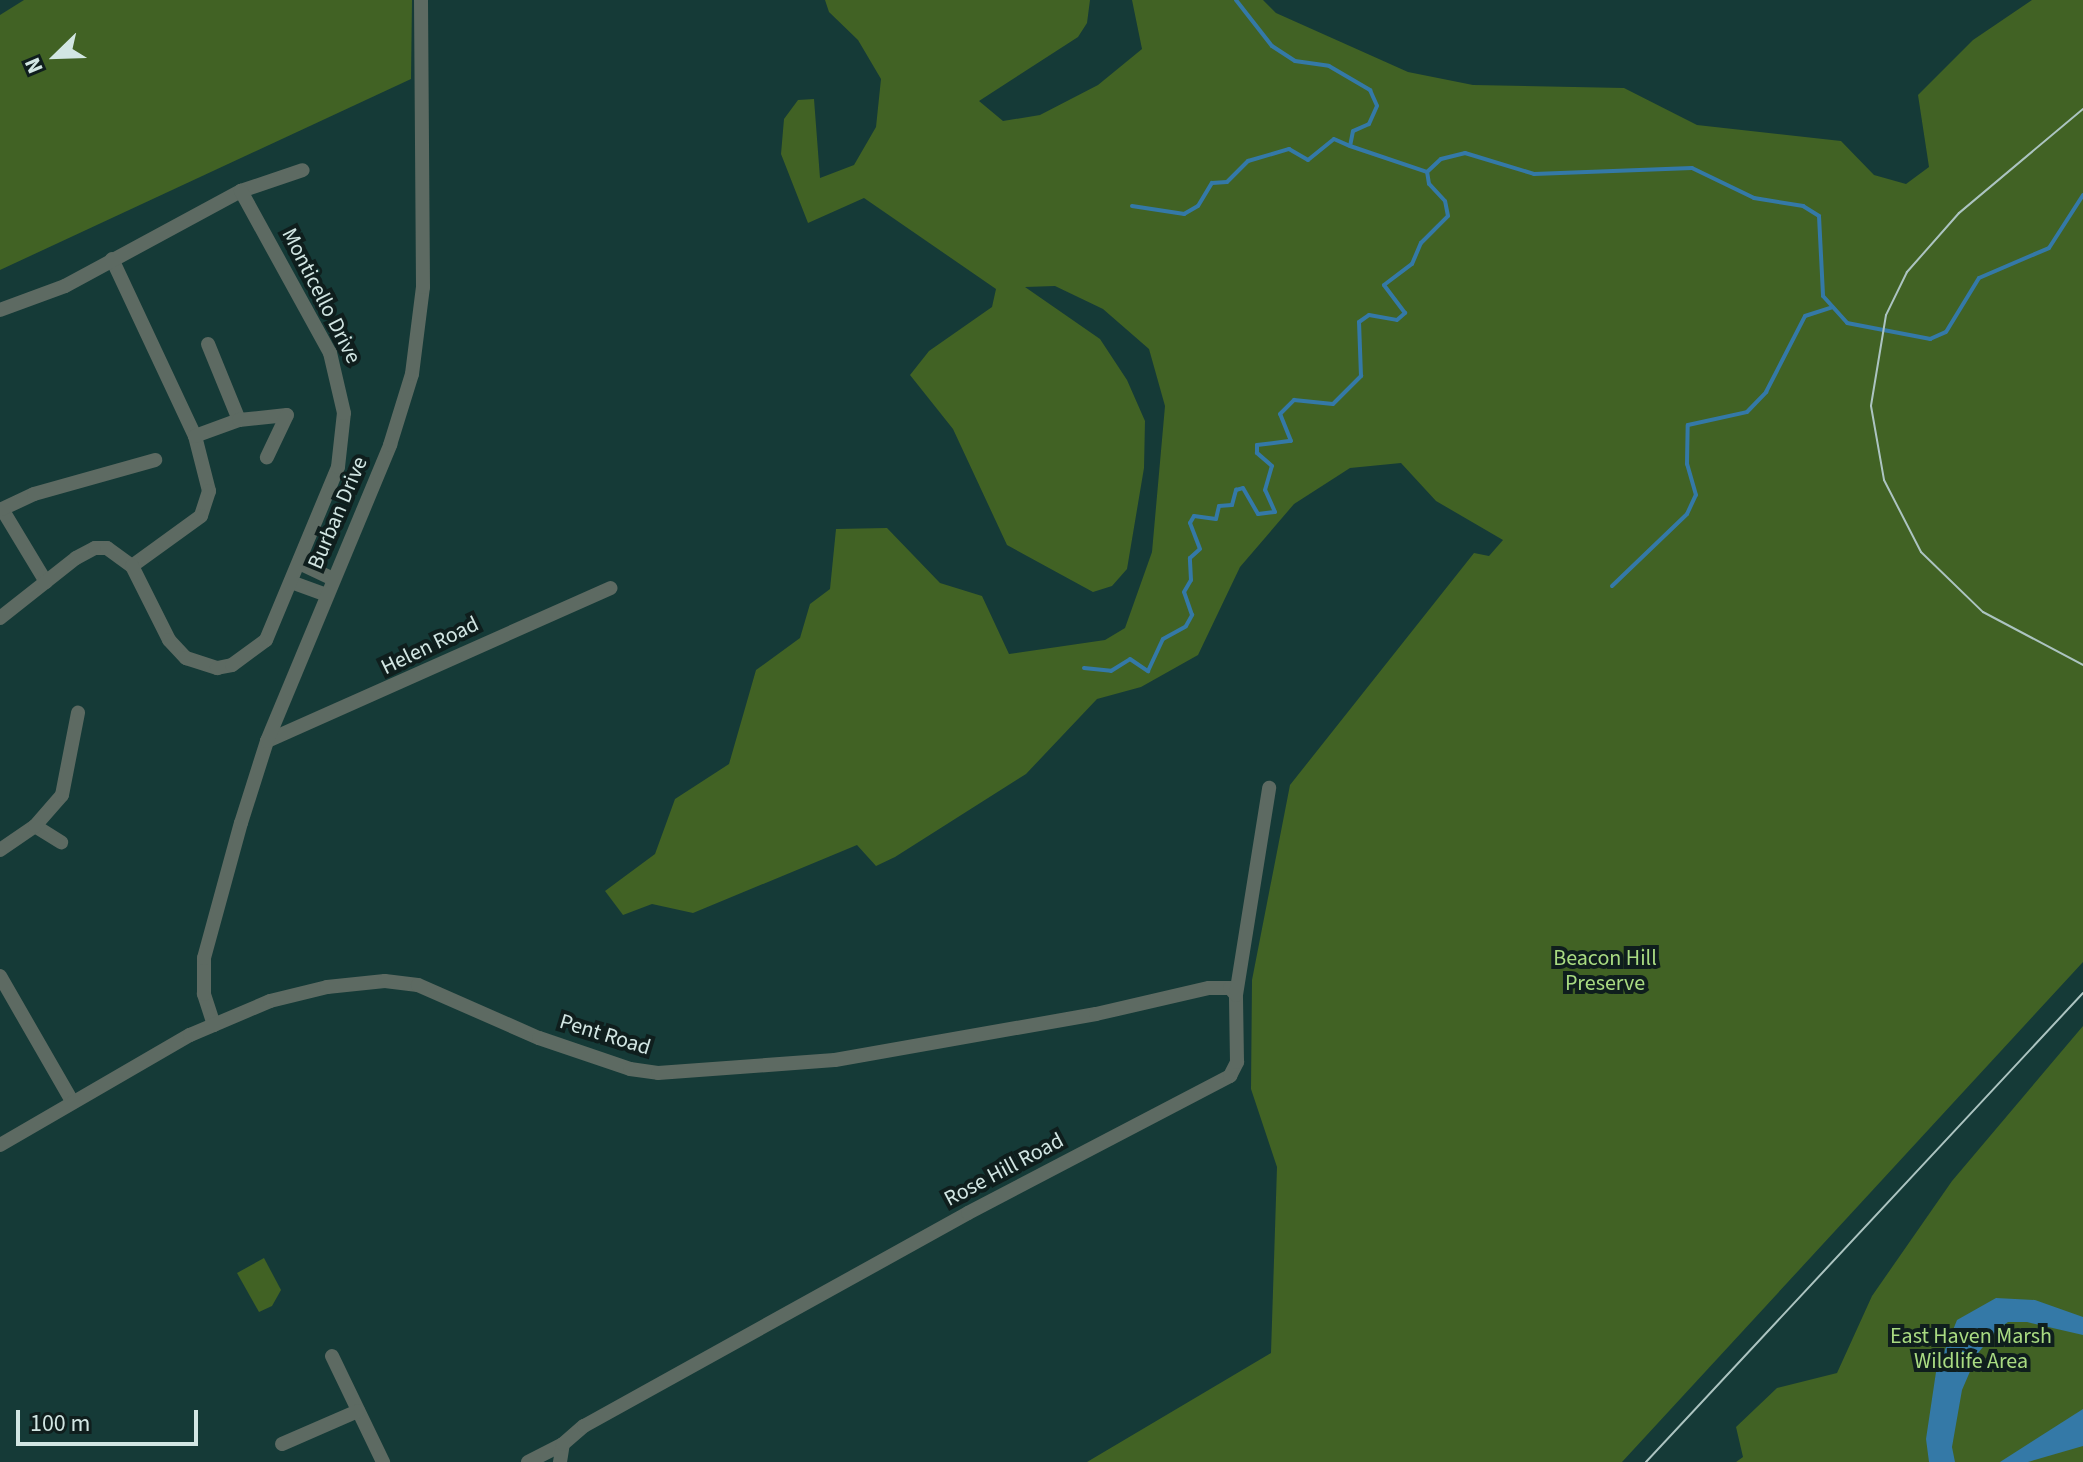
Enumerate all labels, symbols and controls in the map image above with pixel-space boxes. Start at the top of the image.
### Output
north arrow [16,16,96,96]
text: N [16,52,51,78]
street label: Monticello Drive [276,224,366,368]
street label: Burban Drive [302,453,374,573]
street label: Helen Road [377,611,483,681]
park label: Beacon Hill Preserve [1553,945,1657,996]
street label: Pent Road [556,1009,654,1061]
street label: Rose Hill Road [940,1128,1068,1212]
park label: East Haven Marsh Wildlife Area [1890,1323,2052,1374]
scale bar [20,1394,202,1444]
text: 100 m [30,1406,90,1441]

